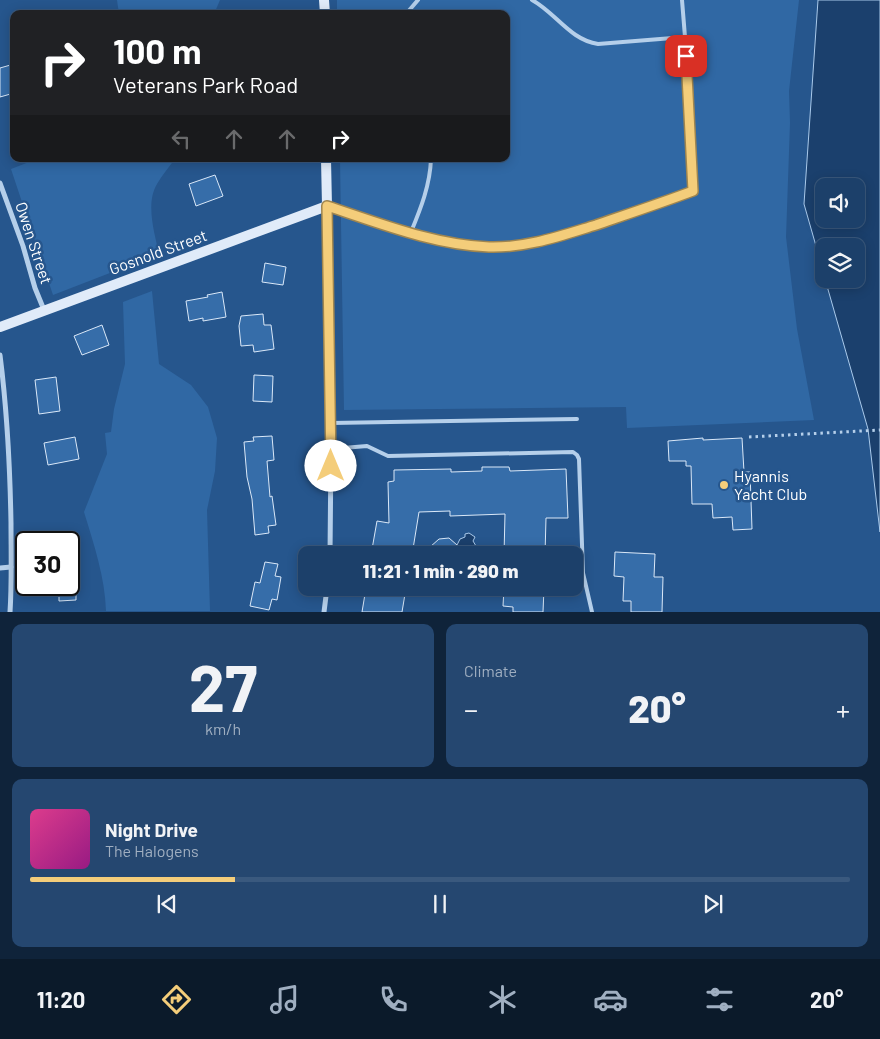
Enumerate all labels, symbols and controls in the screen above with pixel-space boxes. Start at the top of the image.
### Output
text: 100 m [113,29,202,71]
icon: right [30,30,95,95]
pin [665,35,707,77]
icon: arrive [672,42,700,70]
text: Veterans Park Road [113,71,298,97]
icon: left [167,125,195,153]
icon: ahead [220,125,248,153]
icon: ahead [273,125,301,153]
icon: right [326,125,354,153]
map controls [815,178,865,288]
button: sound [815,178,865,228]
street label: Owen Street [12,199,57,286]
street label: Gosnold Street [106,225,209,278]
button: layers [815,238,865,288]
position arrow [304,439,356,491]
place label: Hyannis Yacht Club [734,466,807,503]
marker: Hyannis Yacht Club [718,479,730,491]
speed limit sign: 30 [15,531,80,596]
text: 11:21 · 1 min · 290 m [362,559,519,582]
text: 27 [189,647,257,725]
text: Climate [464,661,517,680]
text: 20° [628,685,686,731]
text: − [464,692,478,726]
text: + [836,692,850,726]
text: km/h [205,719,241,738]
text: Night Drive [105,818,198,841]
text: The Halogens [105,841,199,860]
icon: previous [153,890,181,918]
icon: pause [426,890,454,918]
icon: next [699,890,727,918]
icon: directions [159,982,194,1017]
icon: music [267,982,302,1017]
icon: phone [376,982,411,1017]
icon: climate [485,982,520,1017]
icon: car [593,982,628,1017]
icon: filters [702,982,737,1017]
text: 11:20 [37,986,85,1012]
text: 20° [810,986,843,1012]

